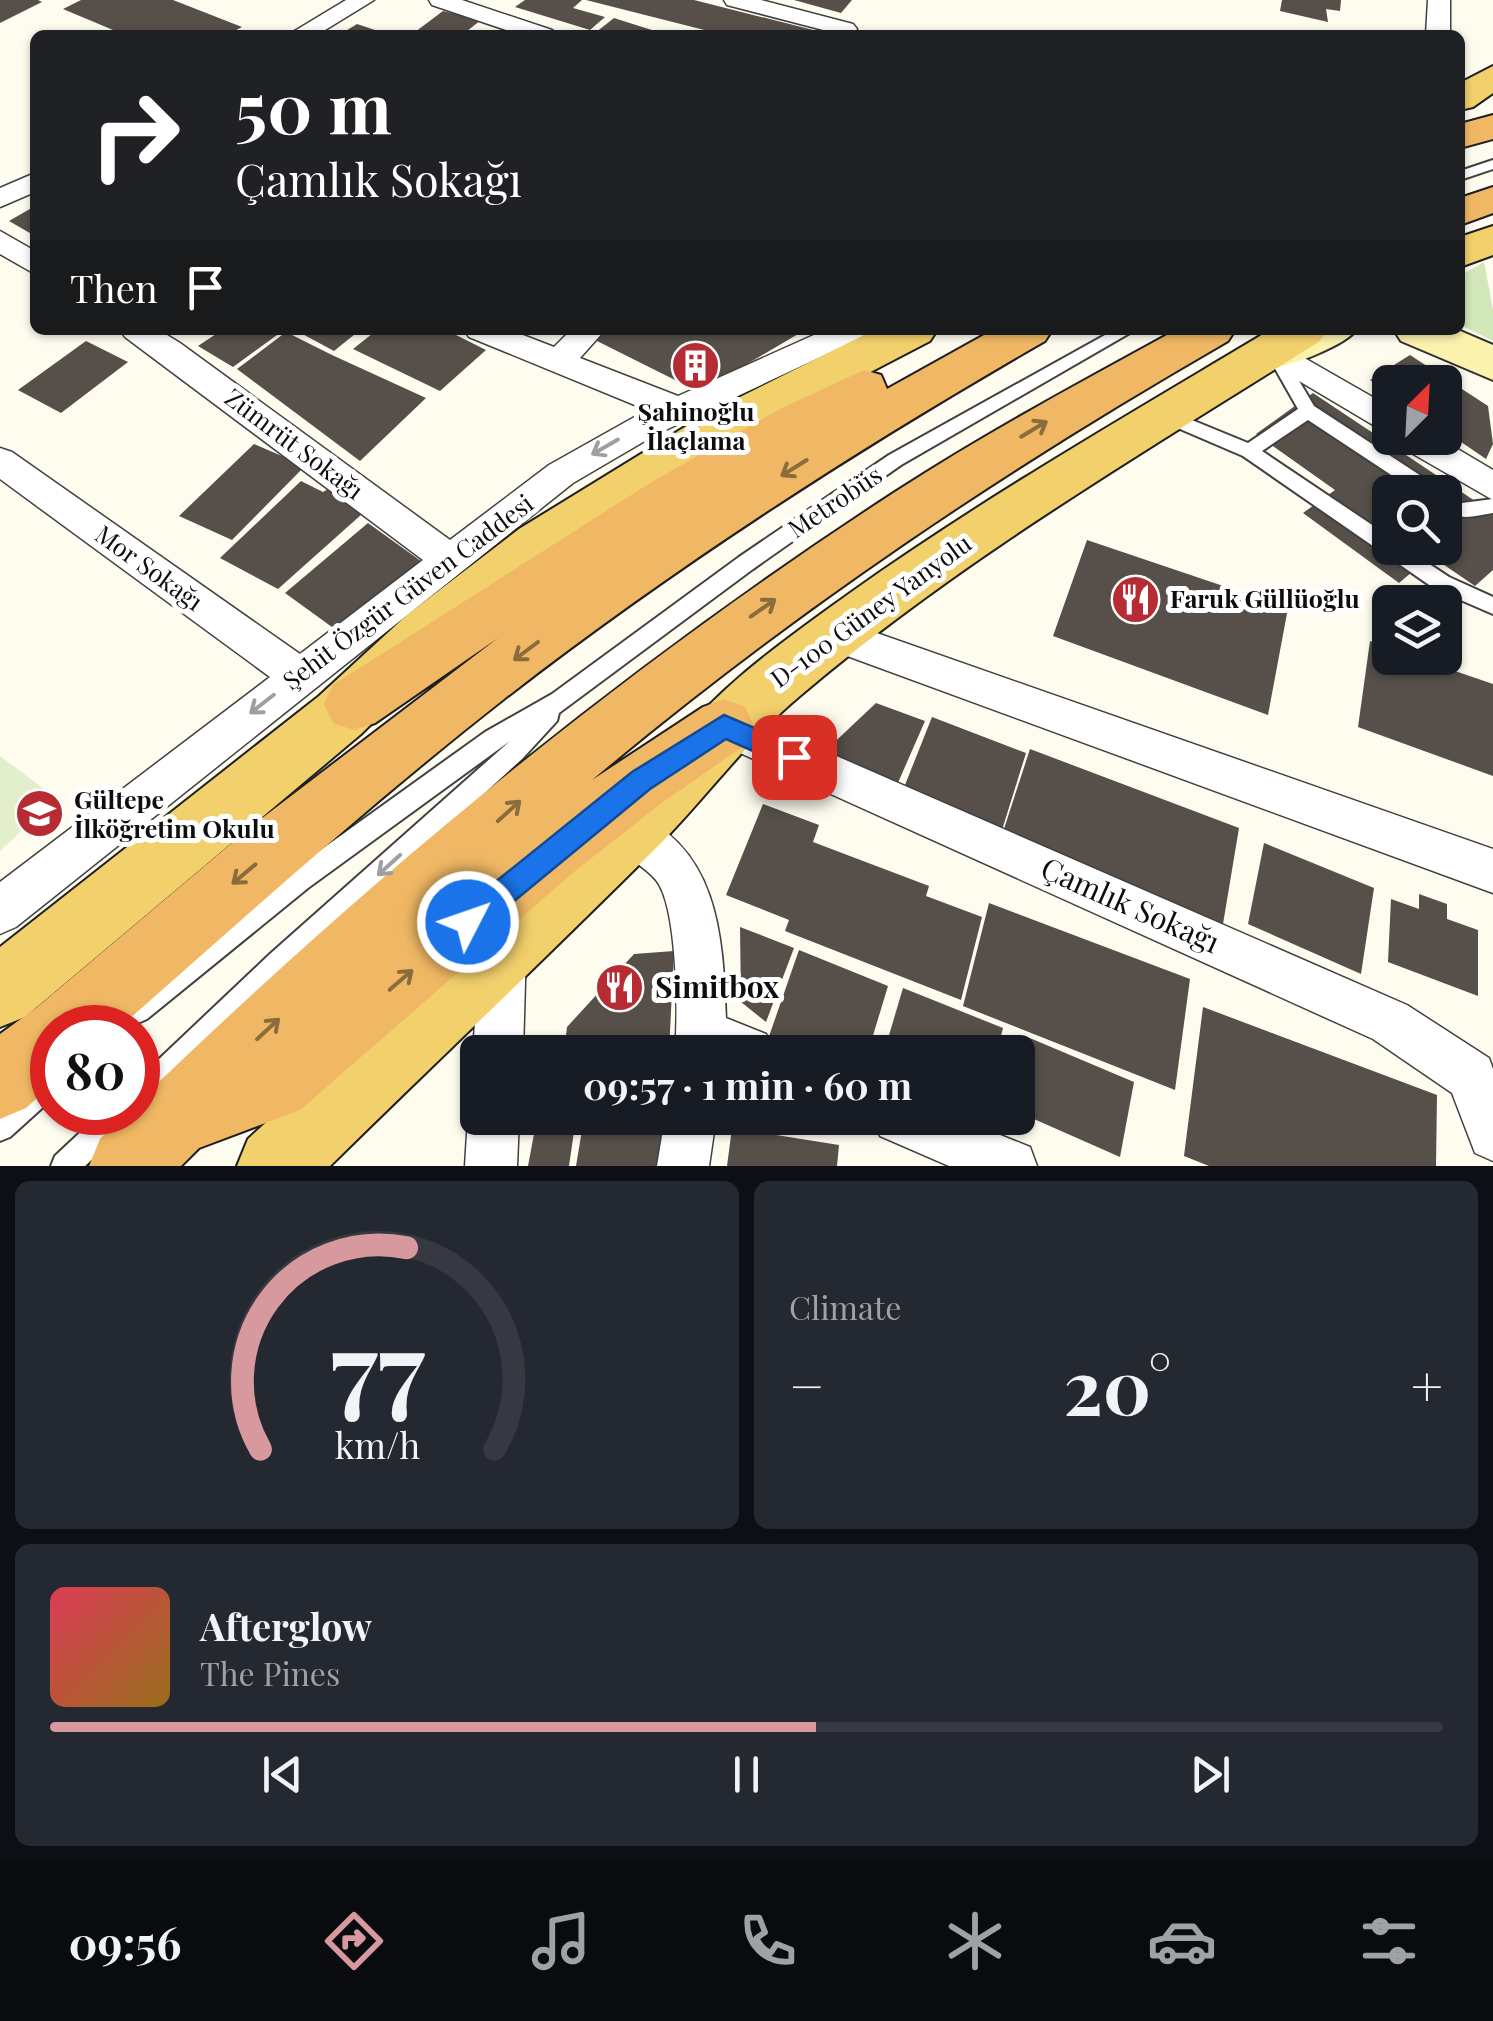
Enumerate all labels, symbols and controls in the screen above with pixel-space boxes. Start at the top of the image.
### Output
text: 50 m [235,58,392,152]
icon: right [70,70,200,200]
text: Çamlık Sokağı [235,148,522,208]
icon: arrive [178,260,233,315]
text: Then [70,262,158,313]
building icon: Şahinoğlu İlaçlama [670,340,722,392]
north arrow [1372,365,1462,455]
map controls [1372,365,1462,675]
street label: Zümrüt Sokağı [219,380,371,506]
place label: Şahinoğlu İlaçlama [638,394,754,456]
one-way arrow [1019,419,1048,439]
one-way arrow [591,437,621,457]
street label: Metrobüs [781,457,888,544]
one-way arrow [780,458,809,478]
button: search [1372,475,1462,565]
street label: Şehit Özgür Güven Caddesi [275,486,539,696]
street label: Mor Sokağı [90,517,210,617]
street label: D-100 Güney Yanyolu [763,526,977,694]
restaurant icon: Faruk Güllüoğlu [1109,573,1161,625]
place label: Faruk Güllüoğlu [1170,581,1360,614]
button: layers [1372,585,1462,675]
one-way arrow [749,598,776,619]
one-way arrow [513,641,540,662]
one-way arrow [249,693,275,715]
pin [752,715,837,800]
icon: arrive [767,730,822,785]
place label: Gültepe İlköğretim Okulu [74,782,275,844]
school or university icon: Gültepe İlköğretim Okulu [13,788,65,840]
one-way arrow [496,800,521,823]
street label: Çamlık Sokağı [1035,847,1227,961]
one-way arrow [377,853,402,876]
one-way arrow [231,863,257,885]
position arrow [416,870,520,974]
restaurant icon: Simitbox [594,962,646,1014]
place label: Simitbox [655,966,780,1006]
one-way arrow [387,969,413,991]
speed limit sign: 80 [30,1005,160,1135]
one-way arrow [255,1018,281,1042]
text: 09:57 · 1 min · 60 m [583,1059,912,1110]
text: Climate [789,1285,901,1328]
text: 77 [330,1294,425,1433]
text: 20° [1064,1334,1172,1434]
text: − [789,1347,825,1421]
text: + [1411,1347,1443,1421]
text: km/h [334,1420,420,1468]
text: Afterglow [200,1600,372,1651]
text: The Pines [200,1651,340,1694]
icon: previous [255,1747,310,1802]
icon: pause [719,1747,774,1802]
icon: next [1183,1747,1238,1802]
icon: directions [319,1906,389,1976]
icon: music [526,1906,596,1976]
icon: phone [733,1906,803,1976]
icon: climate [940,1906,1010,1976]
icon: car [1147,1906,1217,1976]
icon: filters [1354,1906,1424,1976]
text: 09:56 [69,1911,181,1971]

